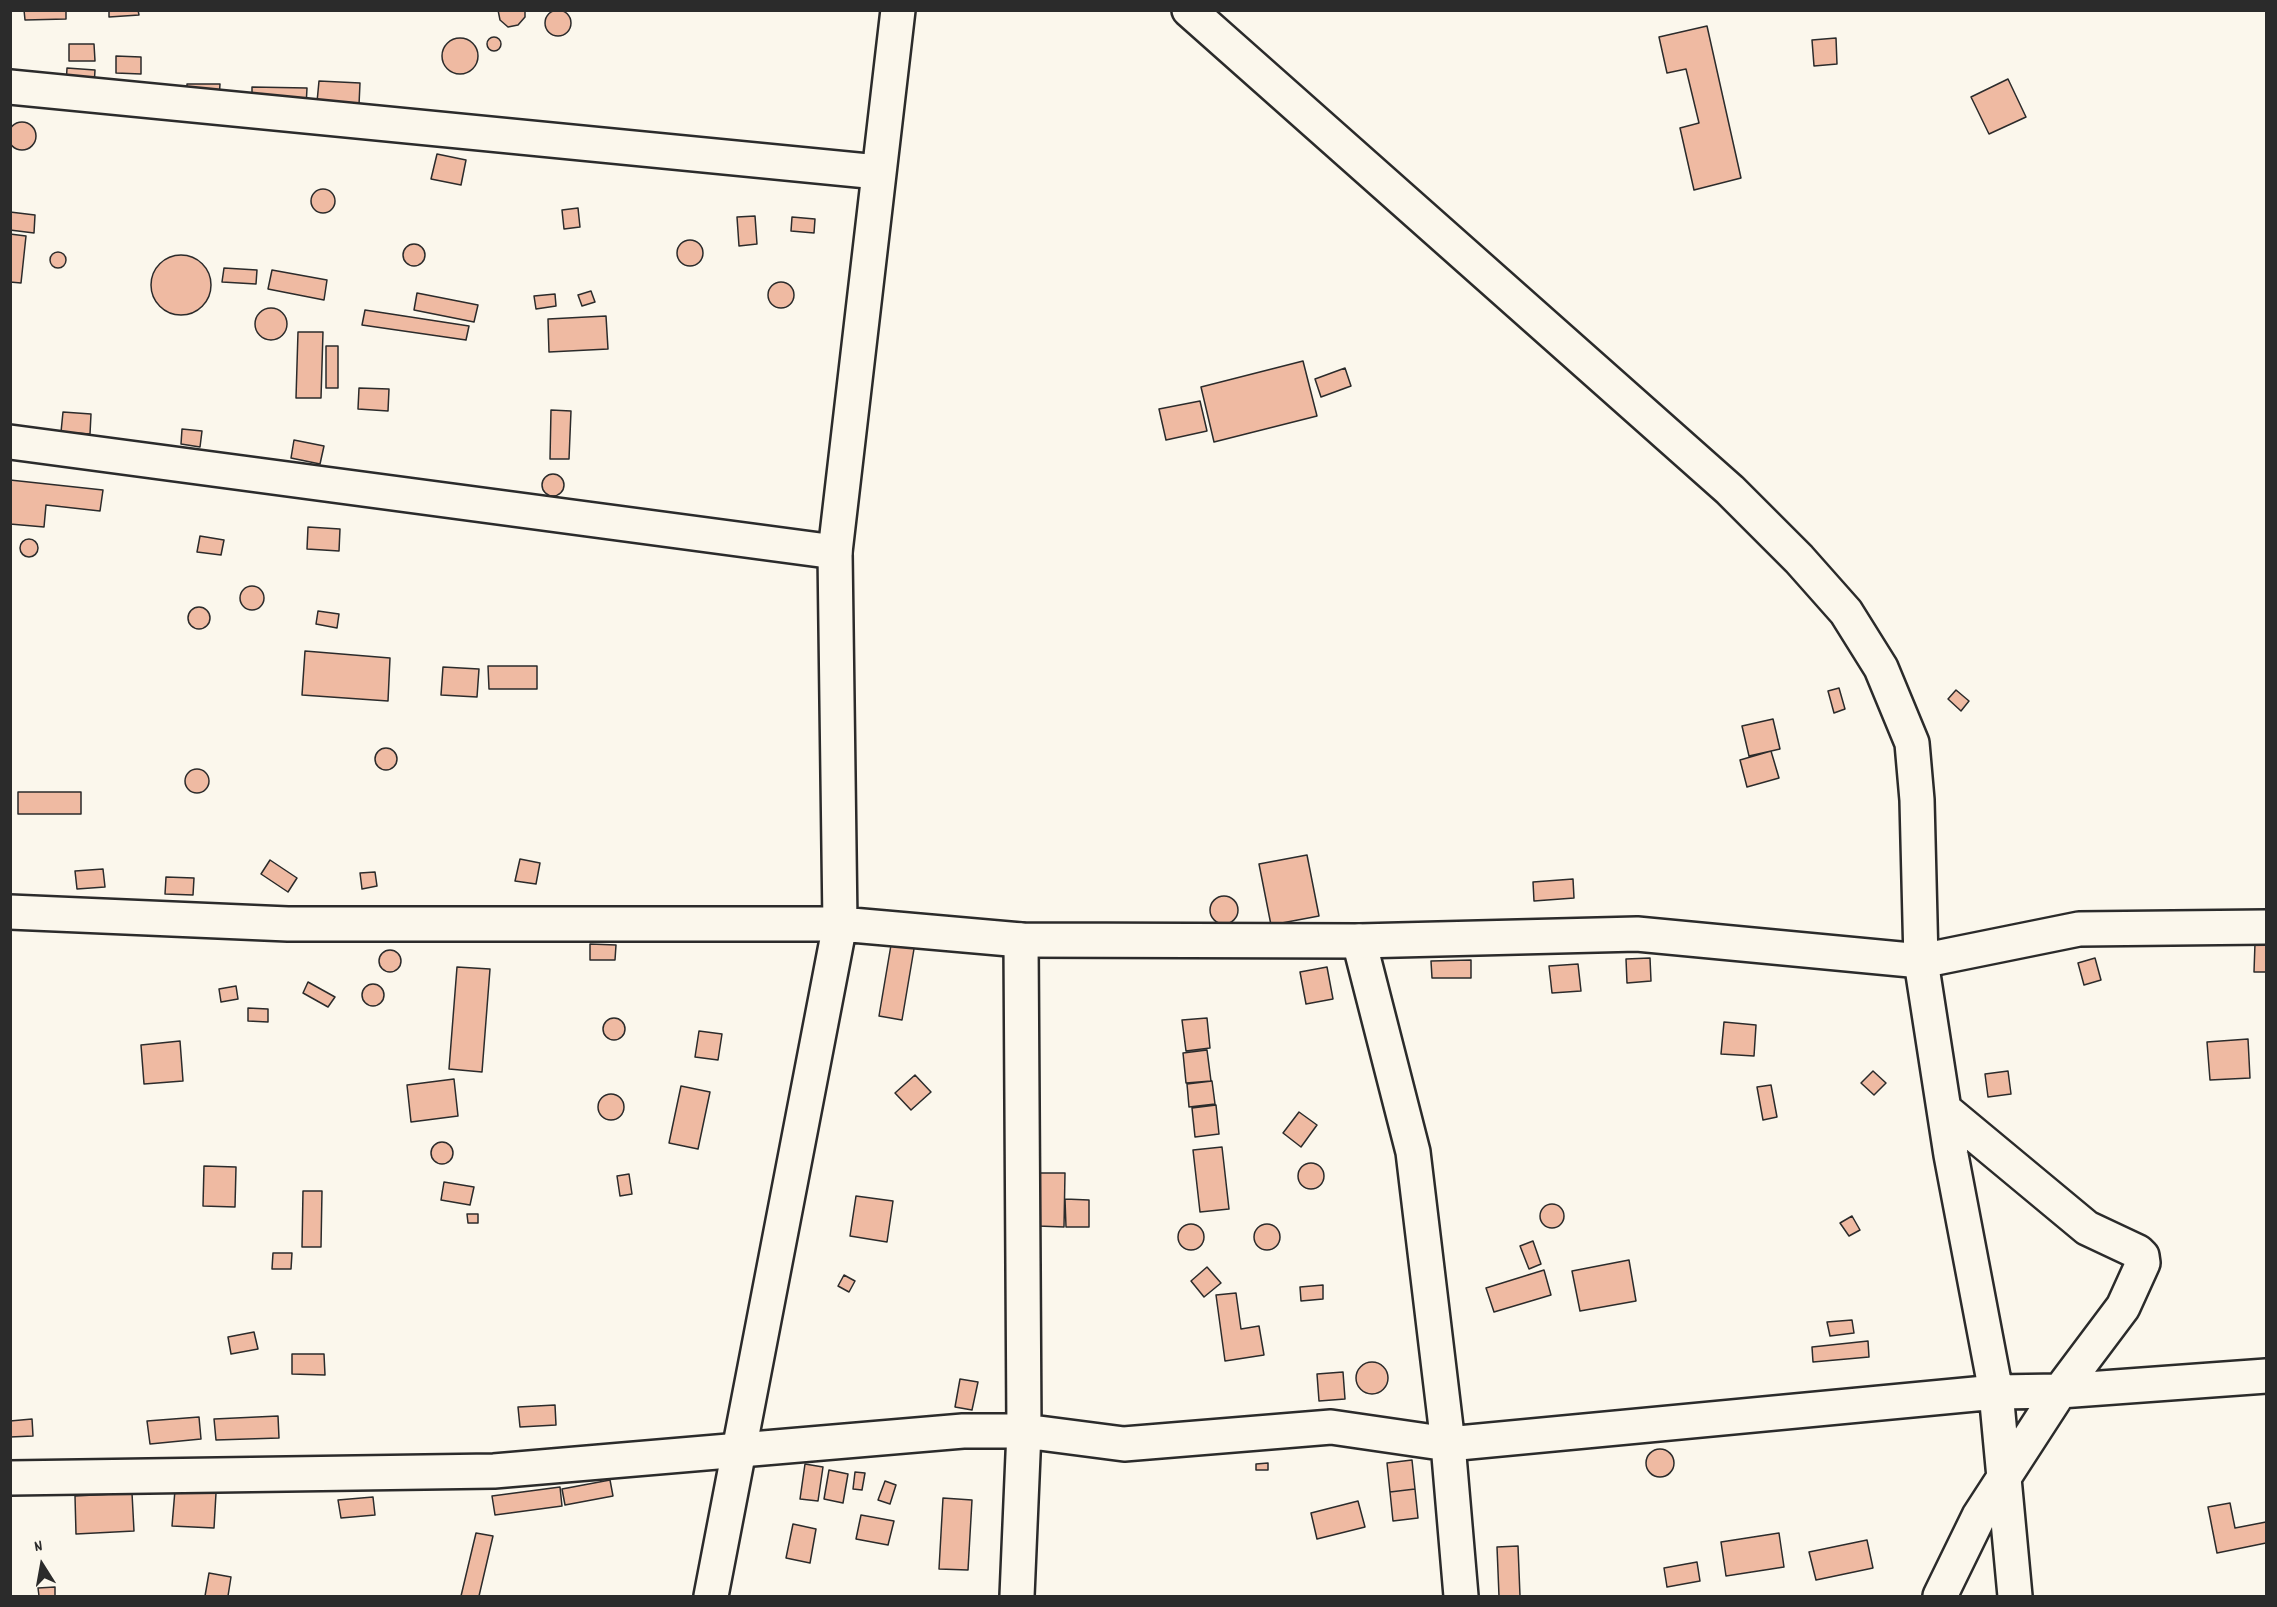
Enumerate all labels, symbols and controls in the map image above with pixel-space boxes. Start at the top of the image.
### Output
north arrow [12,1535,72,1595]
text: N [32,1535,45,1559]

